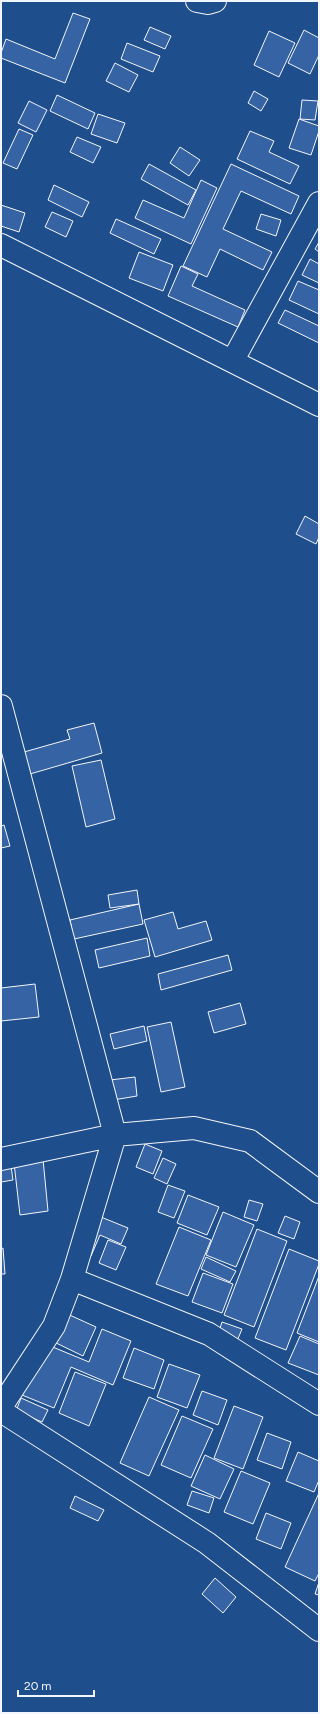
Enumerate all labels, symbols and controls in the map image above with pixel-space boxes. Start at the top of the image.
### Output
scale bar [18,1672,94,1698]
text: 20 m [24,1679,52,1693]

